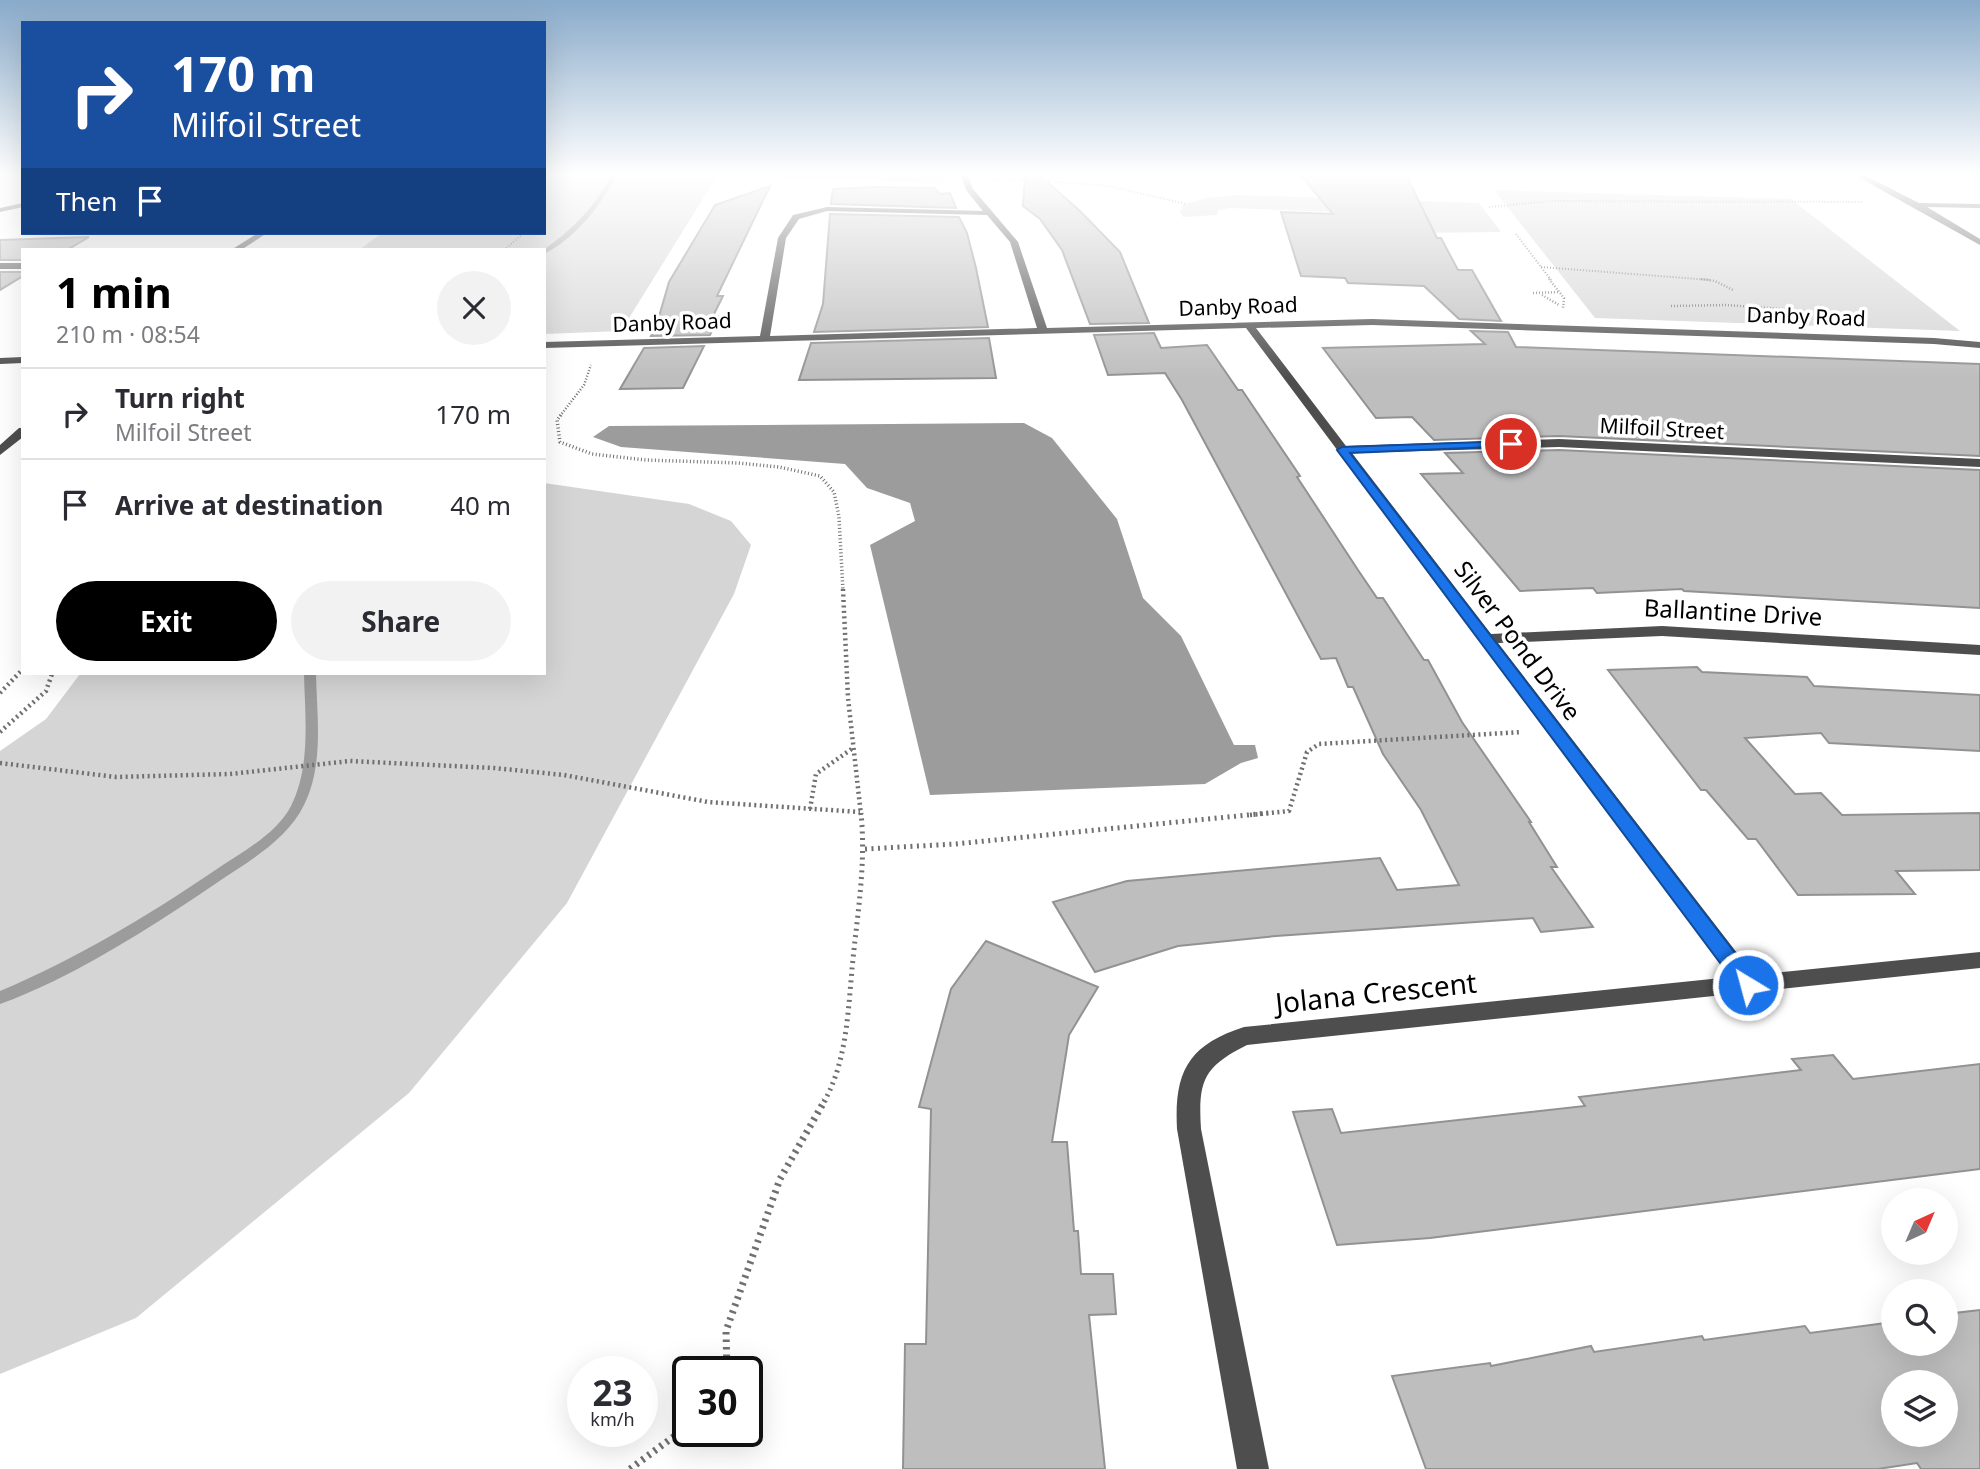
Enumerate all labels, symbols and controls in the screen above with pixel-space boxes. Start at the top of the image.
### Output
text: 170 m [171,40,316,106]
icon: right [56,49,147,140]
text: Milfoil Street [171,103,361,146]
icon: arrive [131,182,169,220]
text: Then [56,183,117,219]
text: 1 min [56,263,172,320]
button: close [437,271,511,345]
street label: Danby Road [1178,290,1298,322]
street label: Danby Road [1746,300,1866,332]
street label: Danby Road [612,306,732,338]
text: 210 m · 08:54 [56,318,200,350]
text: Turn right [115,380,245,416]
icon: right [56,395,94,433]
text: 170 m [435,396,511,432]
street label: Milfoil Street [1599,411,1725,445]
pin [1481,414,1541,474]
text: Milfoil Street [115,416,252,448]
icon: arrive [1492,425,1530,463]
icon: arrive [56,486,94,524]
text: Arrive at destination [115,487,384,523]
text: 40 m [450,487,511,523]
street label: Silver Pond Drive [1447,554,1589,727]
button: Exit [56,581,277,661]
button: Share [291,581,511,661]
street label: Ballantine Drive [1643,590,1823,633]
position arrow [1711,948,1785,1022]
street label: Jolana Crescent [1270,963,1479,1022]
north arrow [1881,1188,1958,1265]
map controls [1881,1188,1958,1447]
button: search [1881,1279,1958,1356]
speed limit sign: 30 [672,1356,763,1447]
text: 23 [592,1369,633,1416]
button: layers [1881,1370,1958,1447]
text: km/h [590,1407,635,1431]

